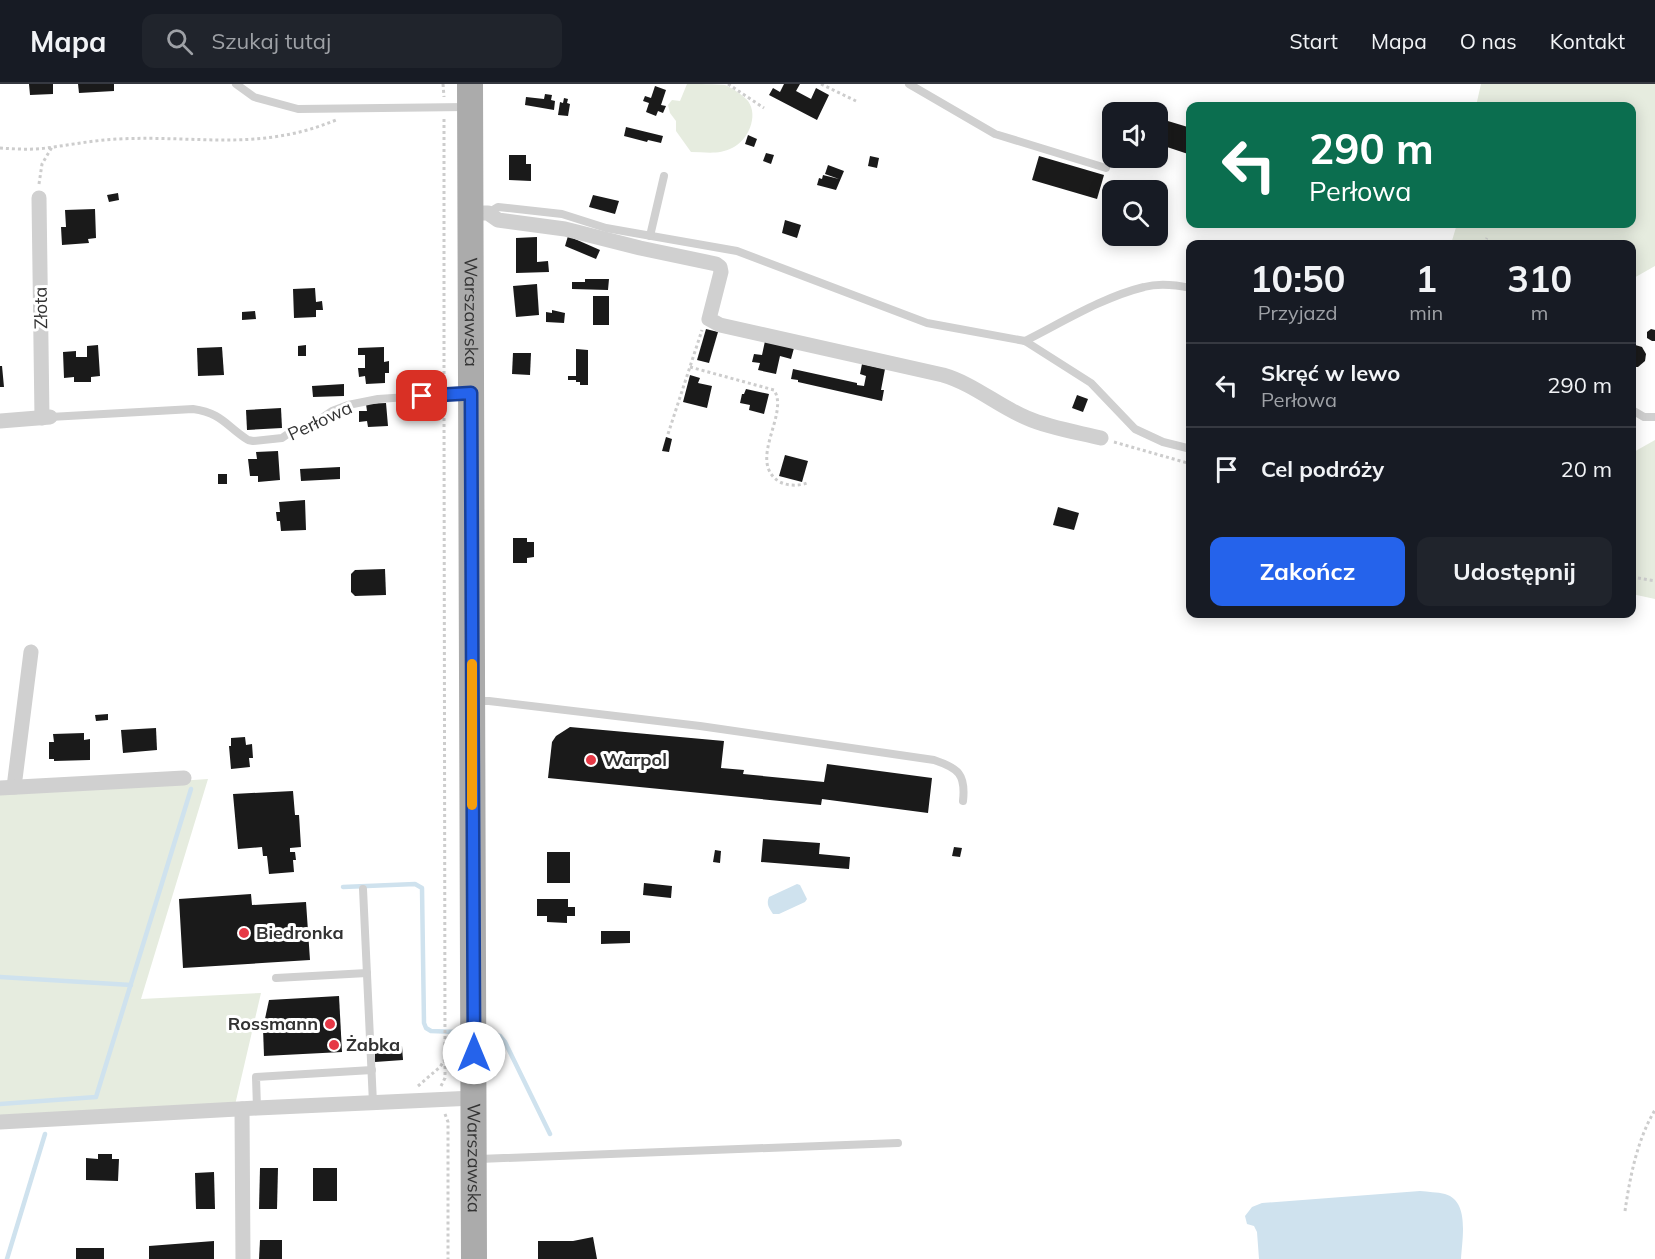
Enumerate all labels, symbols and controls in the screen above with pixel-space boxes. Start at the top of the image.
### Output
search box [142,14,562,68]
text: Mapa [30,24,106,59]
icon: search [163,25,196,58]
text: Szukaj tutaj [211,27,331,55]
text: Start [1289,28,1338,54]
text: Mapa [1371,28,1427,54]
text: O nas [1460,28,1517,54]
text: Kontakt [1550,28,1625,54]
map controls [1102,102,1168,246]
button: sound [1102,102,1168,168]
text: 290 m [1309,122,1434,175]
icon: left [1210,126,1288,204]
text: Perłowa [1309,174,1412,208]
button: search [1102,180,1168,246]
text: 10:50 [1250,256,1345,301]
text: 1 [1415,256,1437,301]
text: 310 [1507,256,1572,301]
street label: Warszawska [460,257,483,367]
street label: Złota [29,287,52,329]
text: Przyjazd [1258,300,1338,325]
text: min [1409,300,1443,325]
text: m [1531,300,1548,325]
text: Skręć w lewo [1261,359,1400,387]
icon: left [1210,369,1243,402]
pin [396,370,447,421]
text: 290 m [1547,371,1612,399]
icon: arrive [405,379,438,412]
text: Perłowa [1261,387,1337,412]
street label: Perłowa [284,396,356,445]
icon: arrive [1210,453,1243,486]
text: Cel podróży [1261,455,1384,483]
text: 20 m [1561,455,1612,483]
button: Zakończ [1210,537,1405,606]
button: Udostępnij [1417,537,1612,606]
place label: Warpol [603,748,667,771]
marker: Warpol [584,753,598,767]
place label: Biedronka [256,921,344,944]
marker: Biedronka [237,926,251,940]
place label: Rossmann [228,1012,318,1035]
marker: Rossmann [323,1017,337,1031]
position arrow [442,1021,506,1085]
place label: Żabka [346,1033,400,1056]
marker: Żabka [327,1038,341,1052]
street label: Warszawska [462,1103,486,1213]

